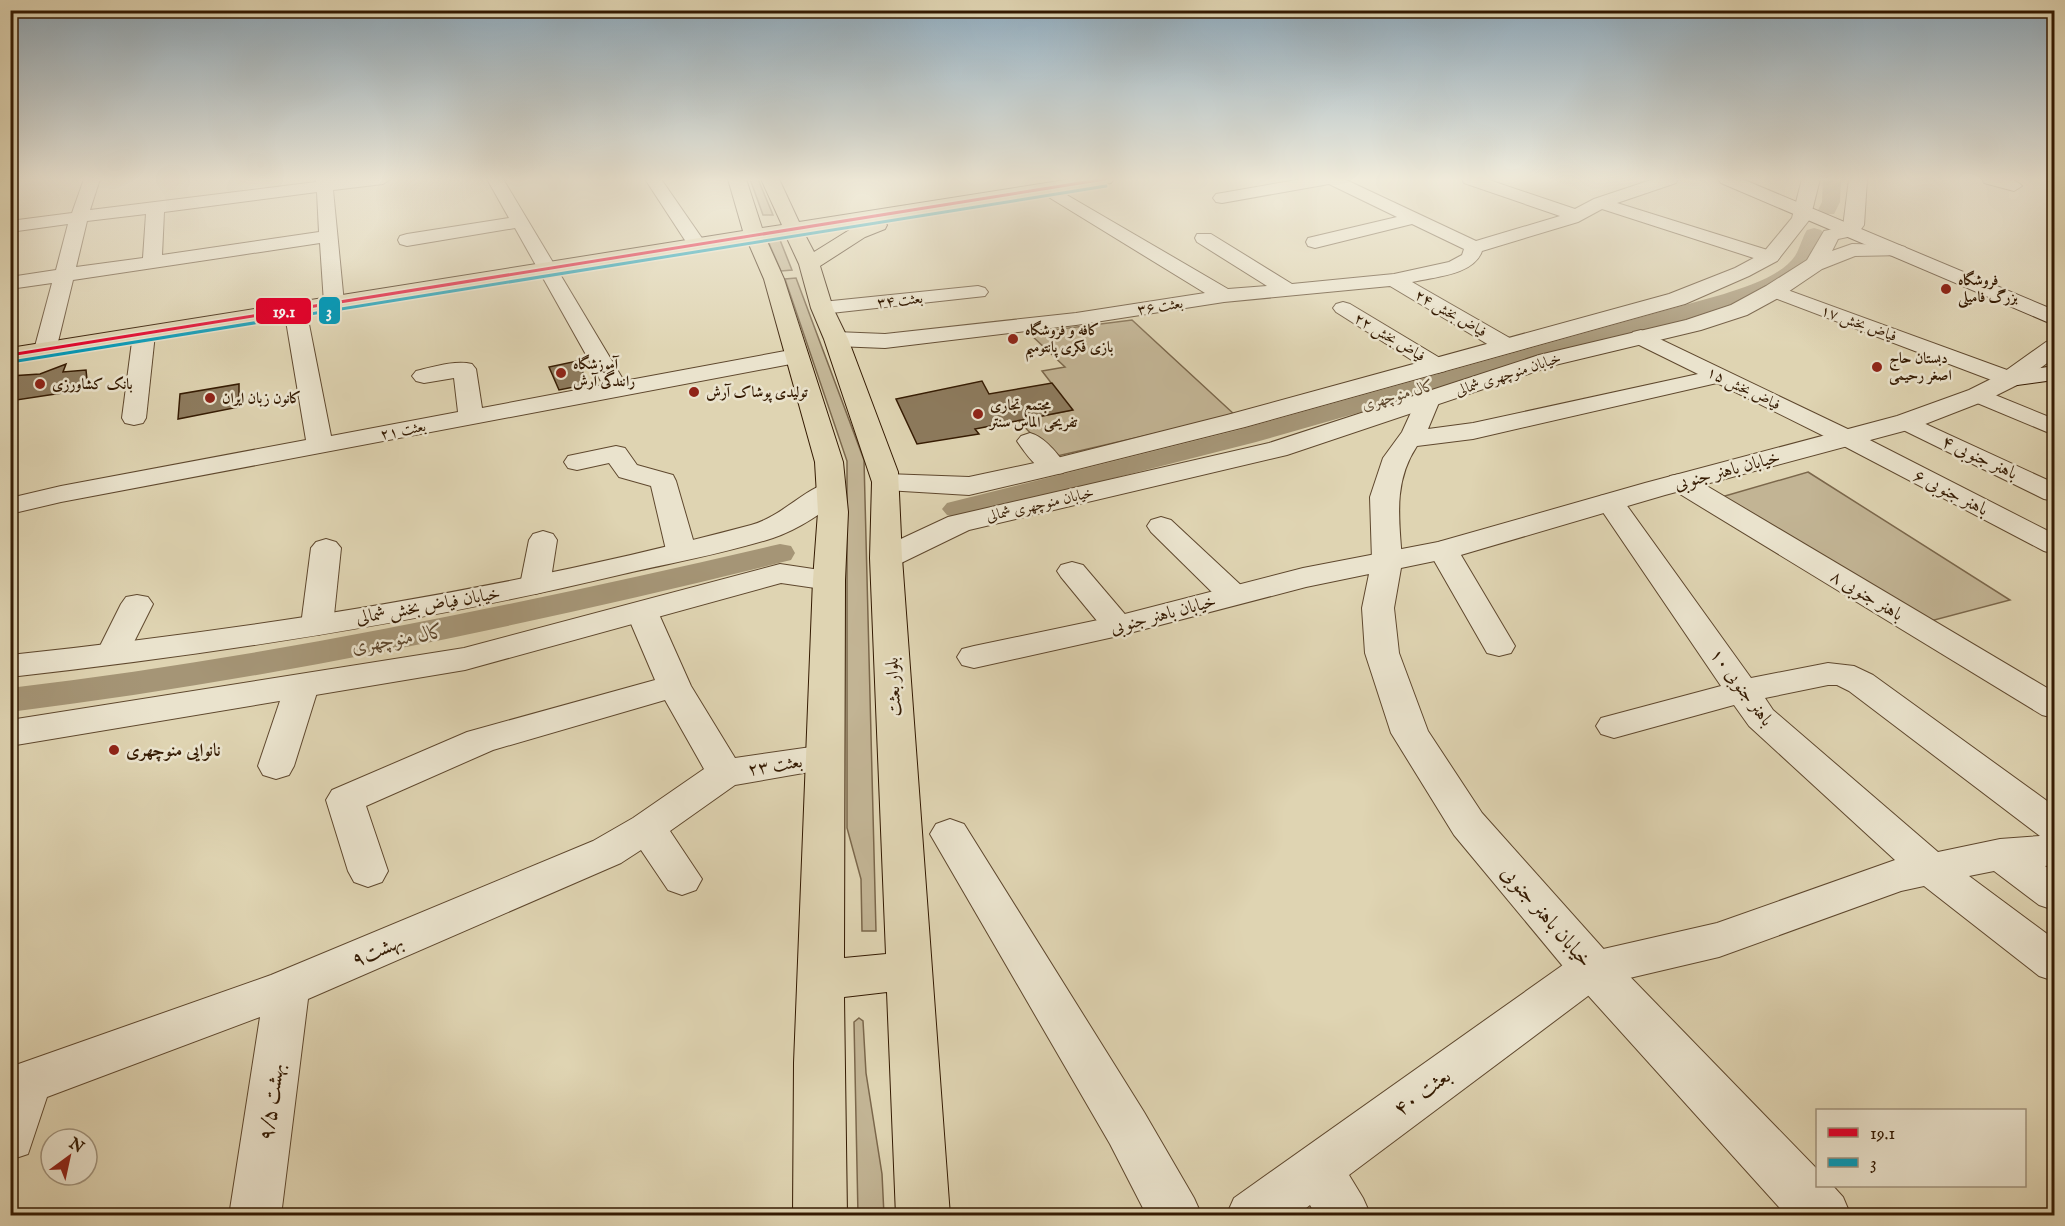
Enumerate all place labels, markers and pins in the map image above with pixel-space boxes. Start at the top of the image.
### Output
place label: فروشگاه بزرگ فامیلی [1957,270,2018,309]
marker: فروشگاه بزرگ فامیلی [1939,282,1953,296]
place label: کافه و فروشگاه بازی فکری پانتومیم [1025,320,1114,362]
marker: کافه و فروشگاه بازی فکری پانتومیم [1006,332,1020,346]
place label: دبستان حاج اصغر رحیمی [1889,349,1952,385]
place label: آموزشگاه رانندگی آرش [573,354,635,391]
marker: دبستان حاج اصغر رحیمی [1870,360,1884,374]
marker: آموزشگاه رانندگی آرش [554,366,568,380]
place label: بانک کشاورزی [52,375,133,394]
marker: بانک کشاورزی [33,377,47,391]
place label: تولیدی پوشاک آرش [706,383,809,403]
marker: تولیدی پوشاک آرش [687,385,701,399]
place label: کانون زبان ایران [222,389,301,408]
marker: کانون زبان ایران [203,391,217,405]
place label: مجتمع تجاری تفریحی الماس سنتر [988,396,1078,432]
marker: مجتمع تجاری تفریحی الماس سنتر [971,407,985,421]
place label: نانوایی منوچهری [126,740,221,763]
marker: نانوایی منوچهری [107,743,121,757]

